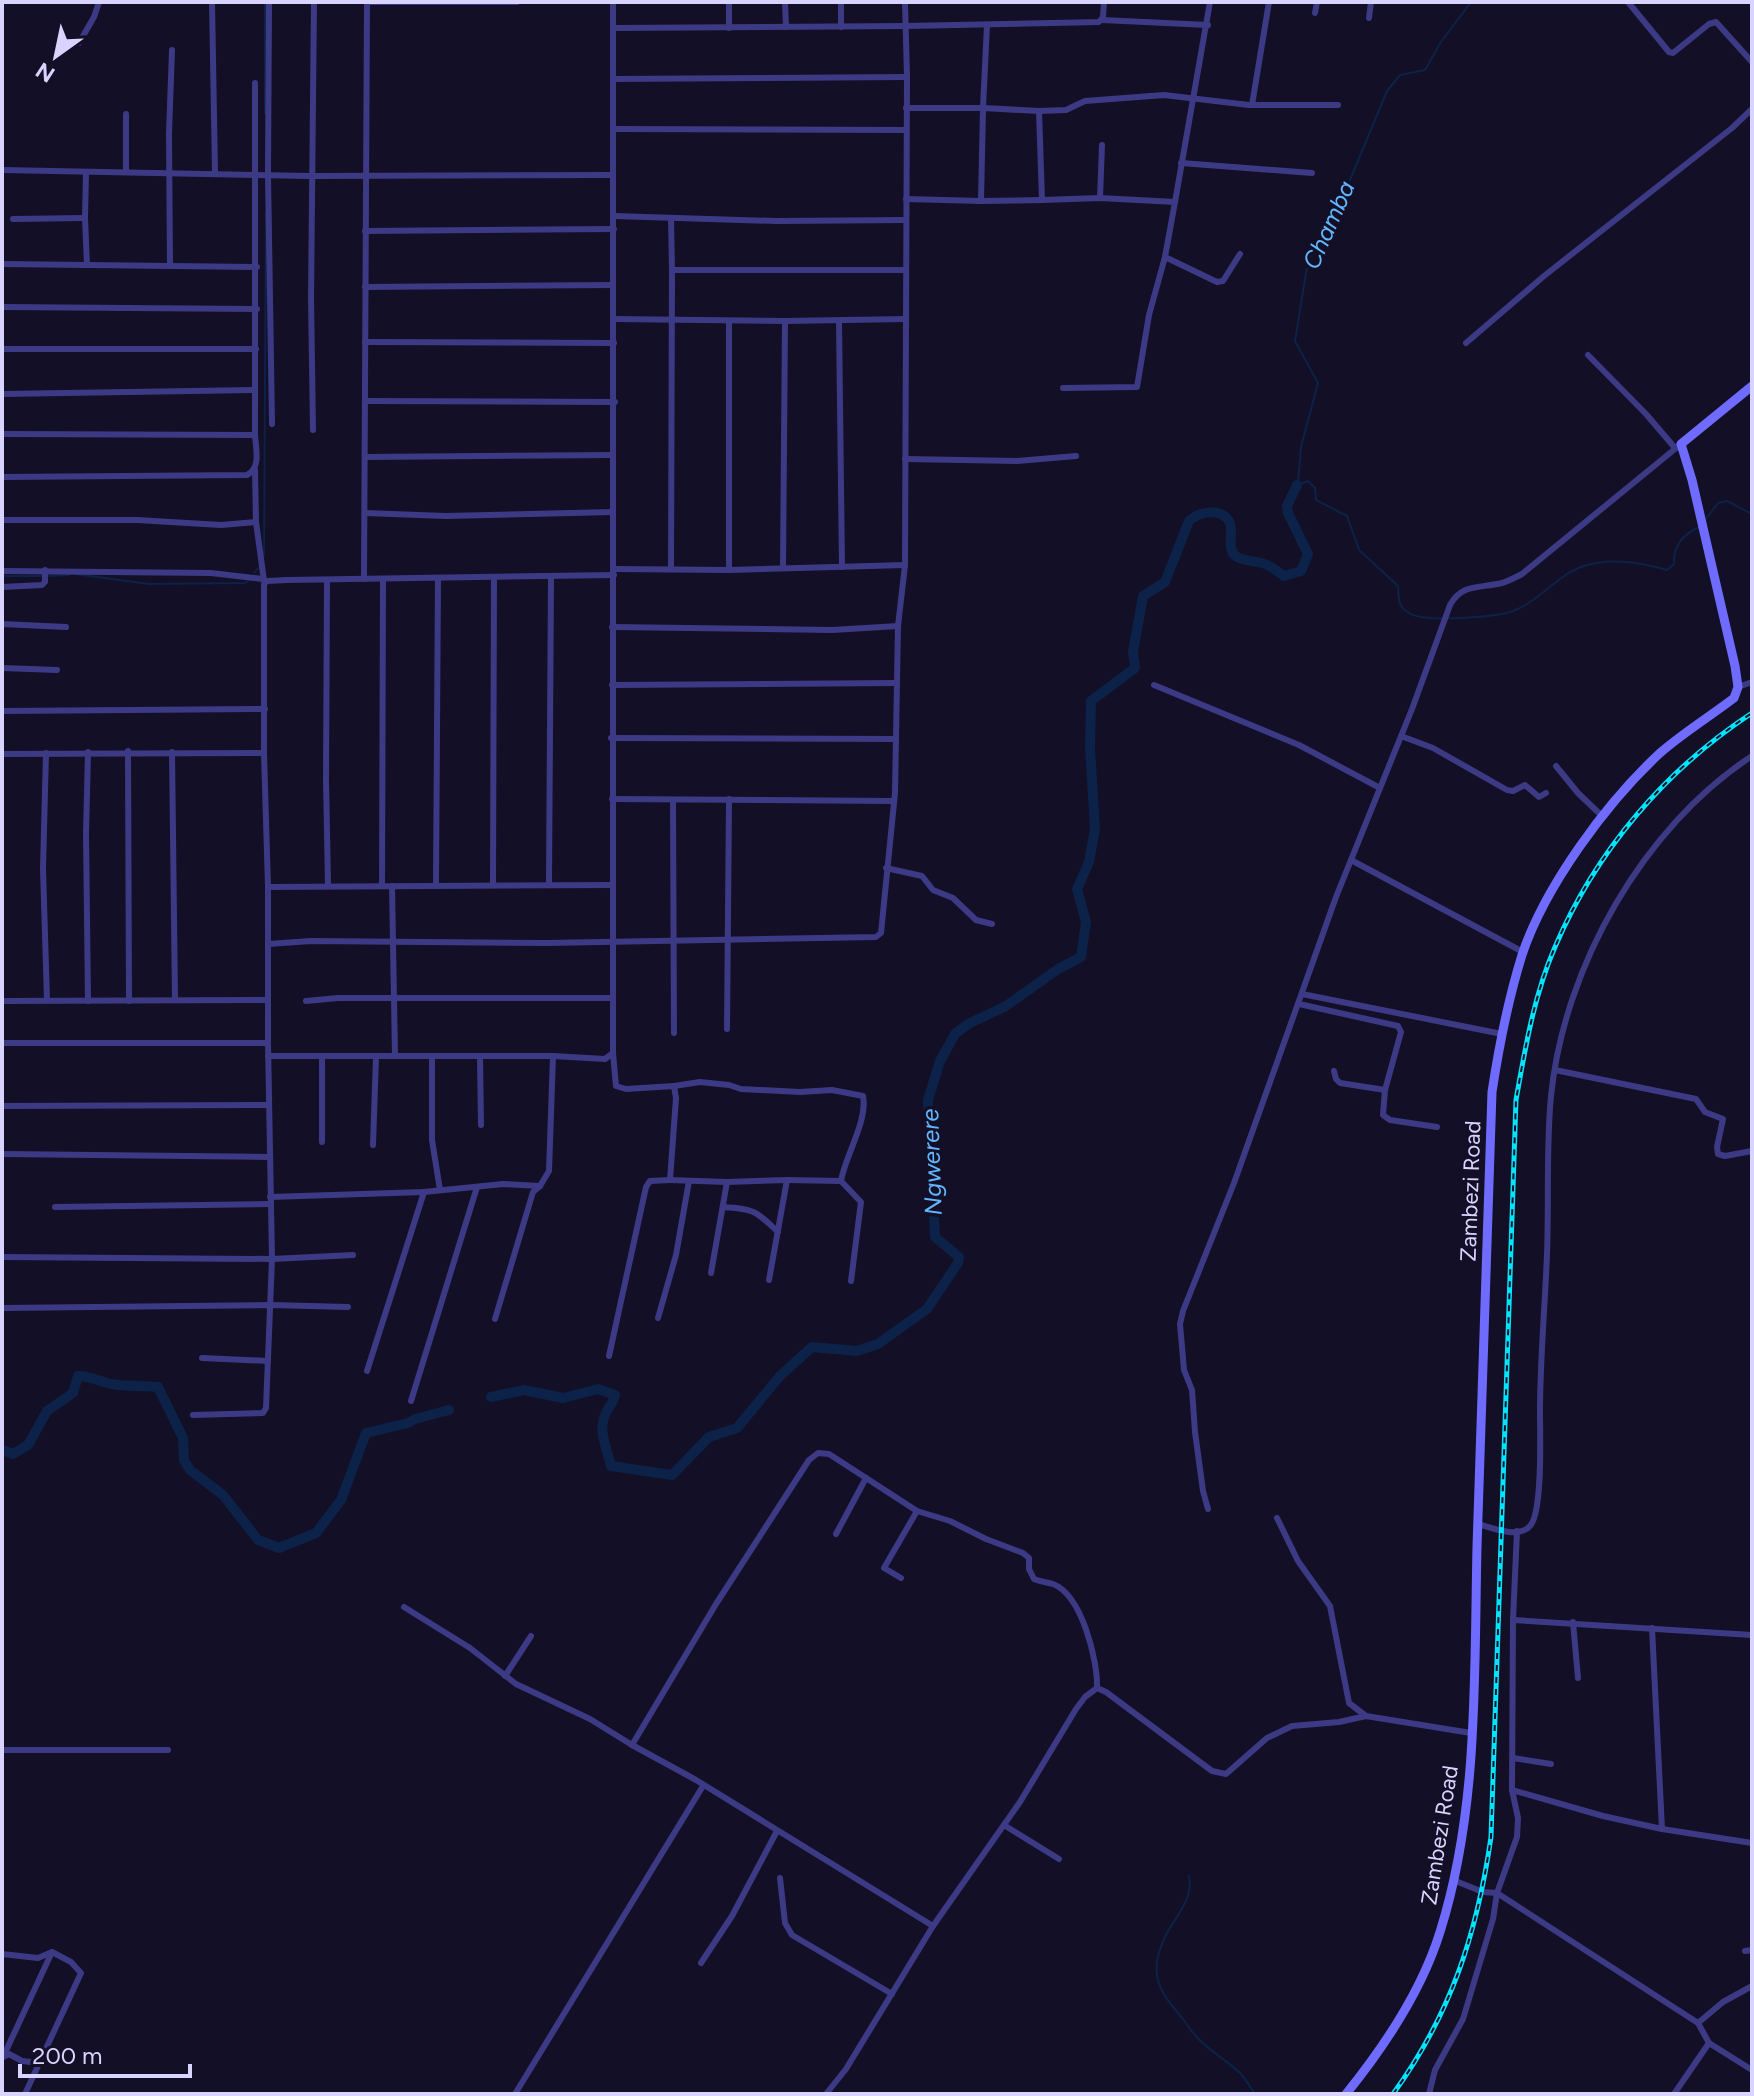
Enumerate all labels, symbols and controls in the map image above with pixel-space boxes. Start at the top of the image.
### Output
north arrow [16,16,96,96]
text: N [31,56,60,88]
water label: Chamba [1296,176,1361,273]
water label: Ngwerere [915,1108,948,1216]
street label: Zambezi Road [1455,1120,1486,1262]
street label: Zambezi Road [1415,1763,1464,1907]
scale bar [20,2028,190,2078]
text: 200 m [32,2041,103,2070]

